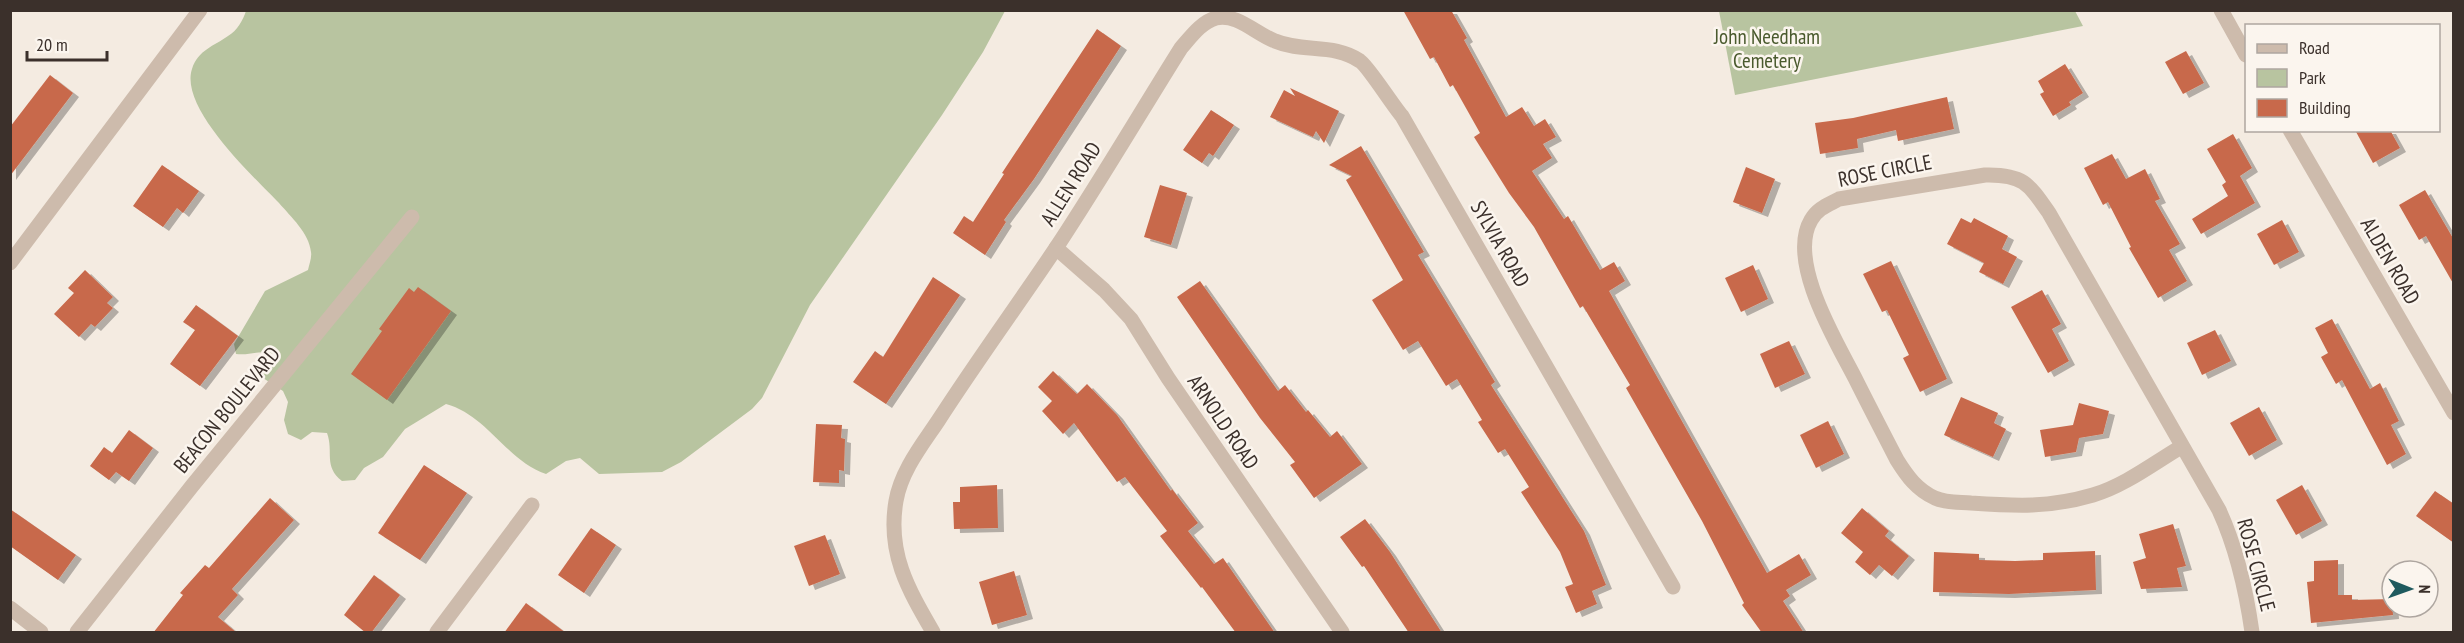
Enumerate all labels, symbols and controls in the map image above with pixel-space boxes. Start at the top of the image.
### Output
park label: John Needham Cemetery [1713,23,1820,74]
scale bar [27,24,106,62]
legend [2245,24,2440,132]
text: 20 m [36,33,68,56]
text: Road [2299,36,2330,59]
text: Park [2299,66,2326,89]
text: Building [2299,96,2351,119]
street label: ALLEN ROAD [1034,137,1107,231]
street label: ROSE CIRCLE [1836,148,1934,193]
street label: SYLVIA ROAD [1465,196,1536,292]
street label: ALDEN ROAD [2355,212,2426,309]
street label: BEACON BOULEVARD [167,341,286,478]
street label: ARNOLD ROAD [1182,369,1265,474]
street label: ROSE CIRCLE [2231,516,2282,614]
north arrow [2380,559,2440,619]
text: N [2415,585,2435,594]

